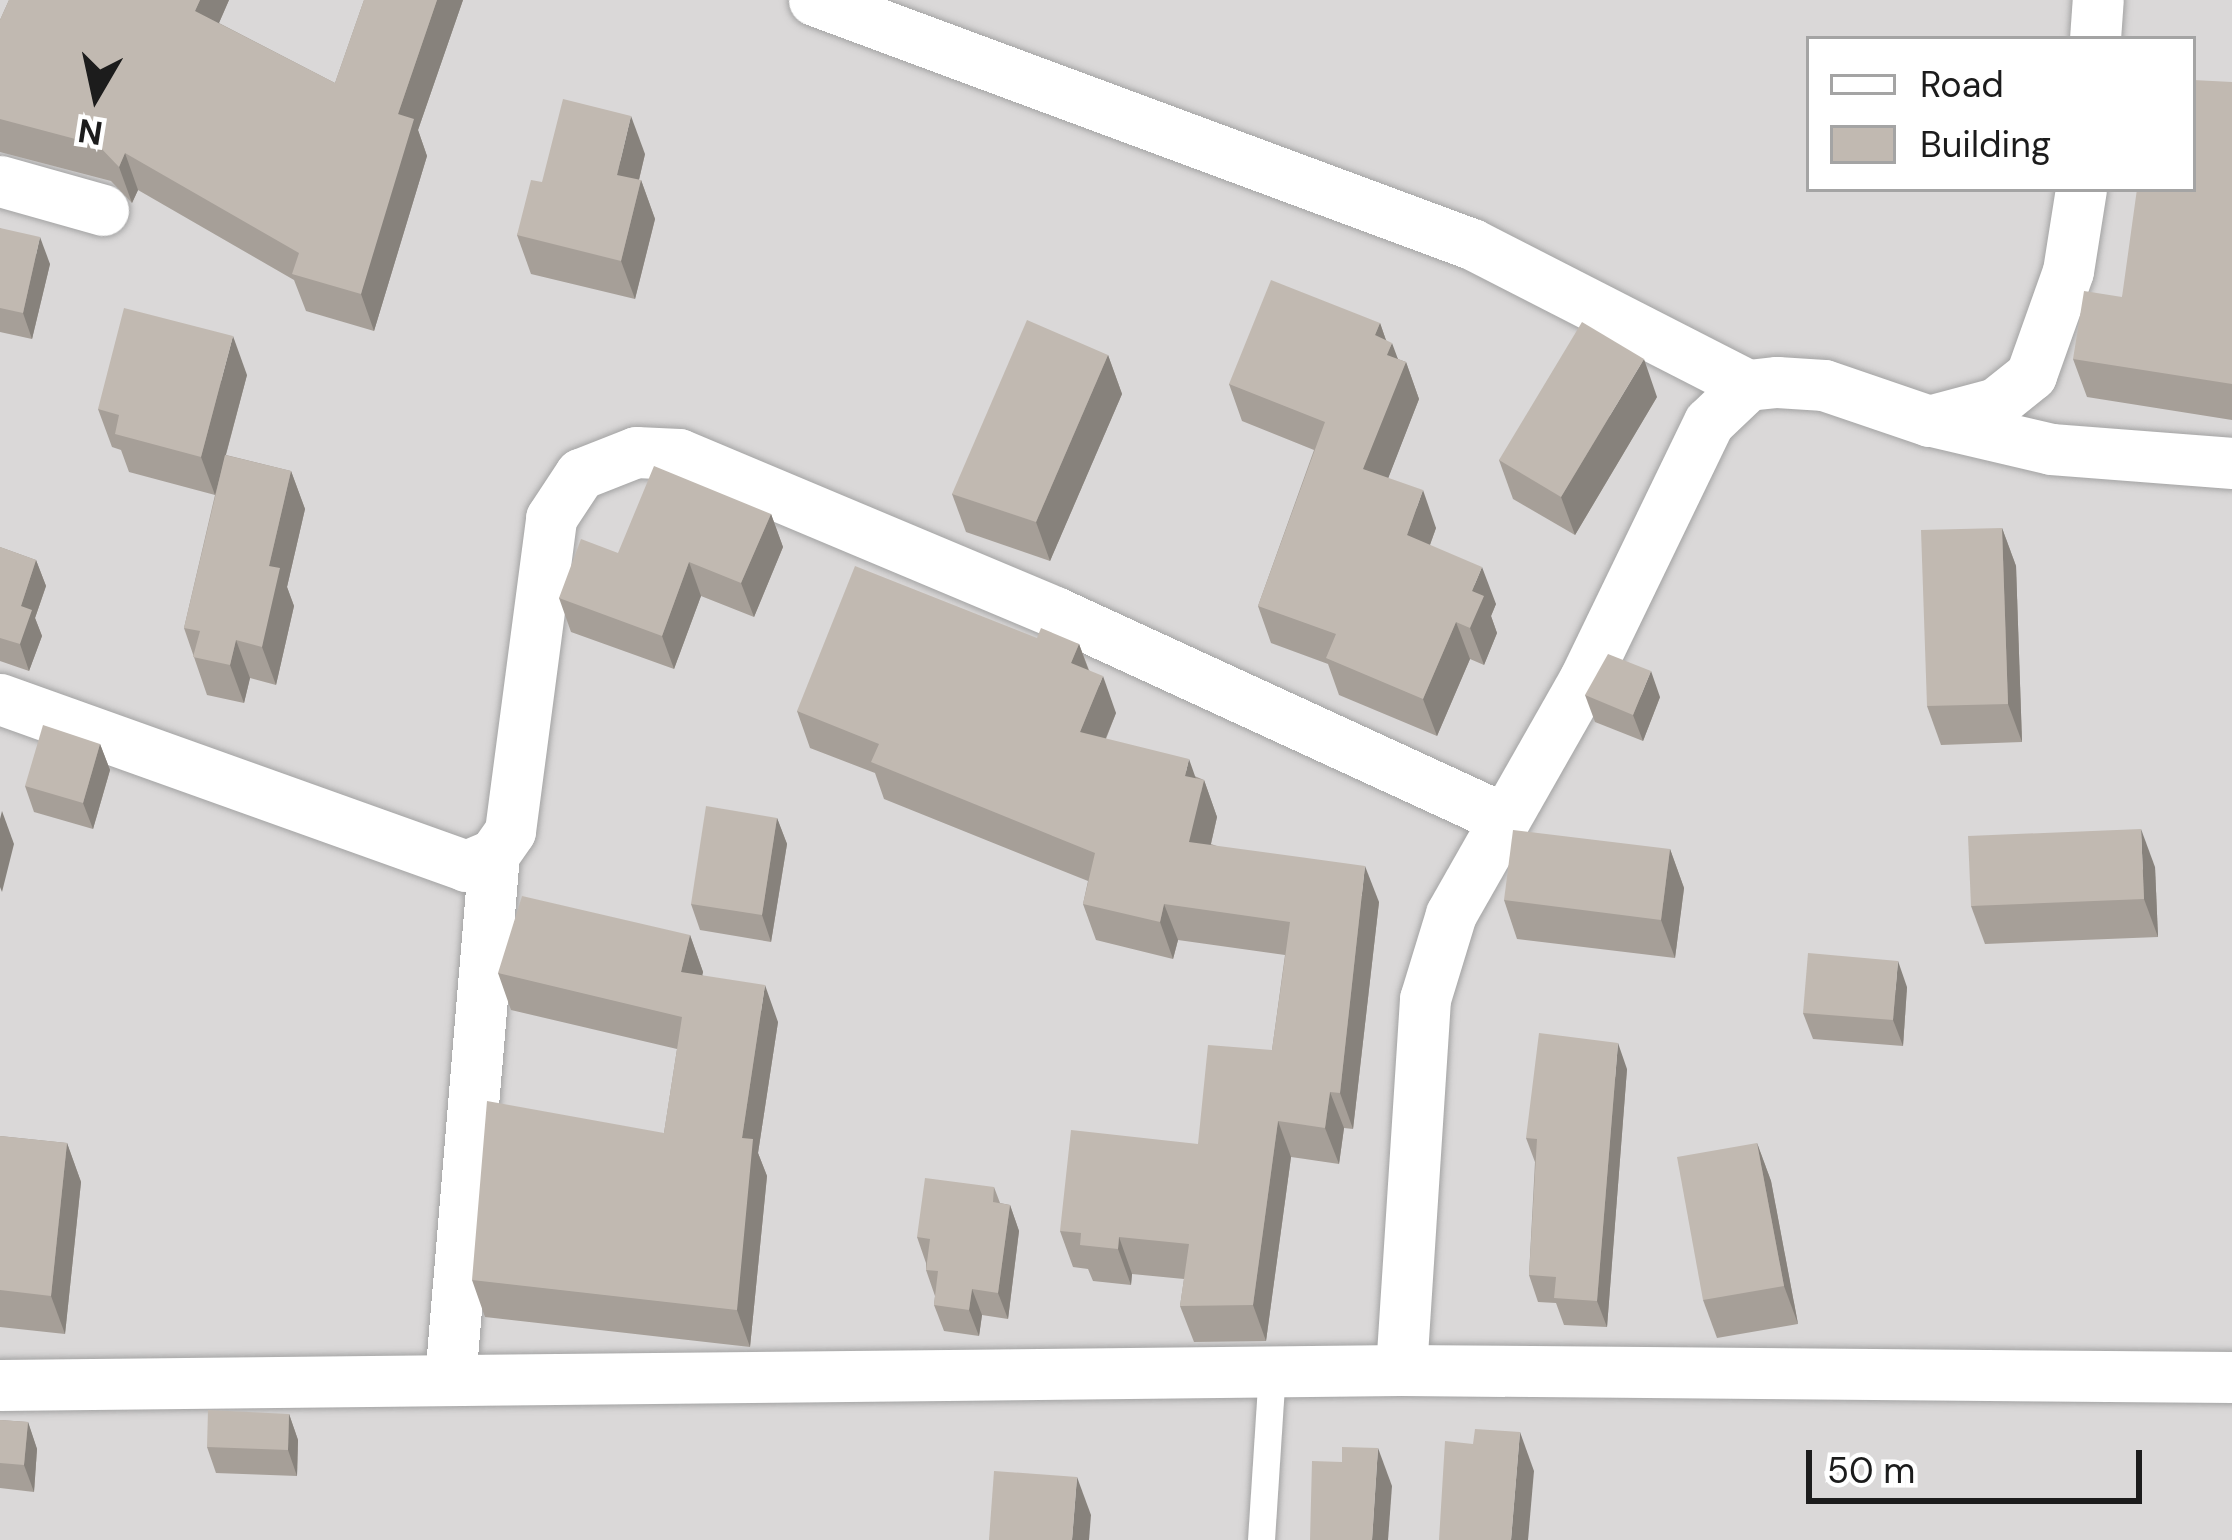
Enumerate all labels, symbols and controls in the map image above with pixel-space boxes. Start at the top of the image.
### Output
north arrow [36,36,156,156]
legend [1806,36,2196,192]
text: Road [1920,61,2004,108]
text: N [75,109,106,155]
text: Building [1920,121,2051,168]
scale bar [1812,1426,2148,1500]
text: 50 m [1827,1447,1915,1494]

